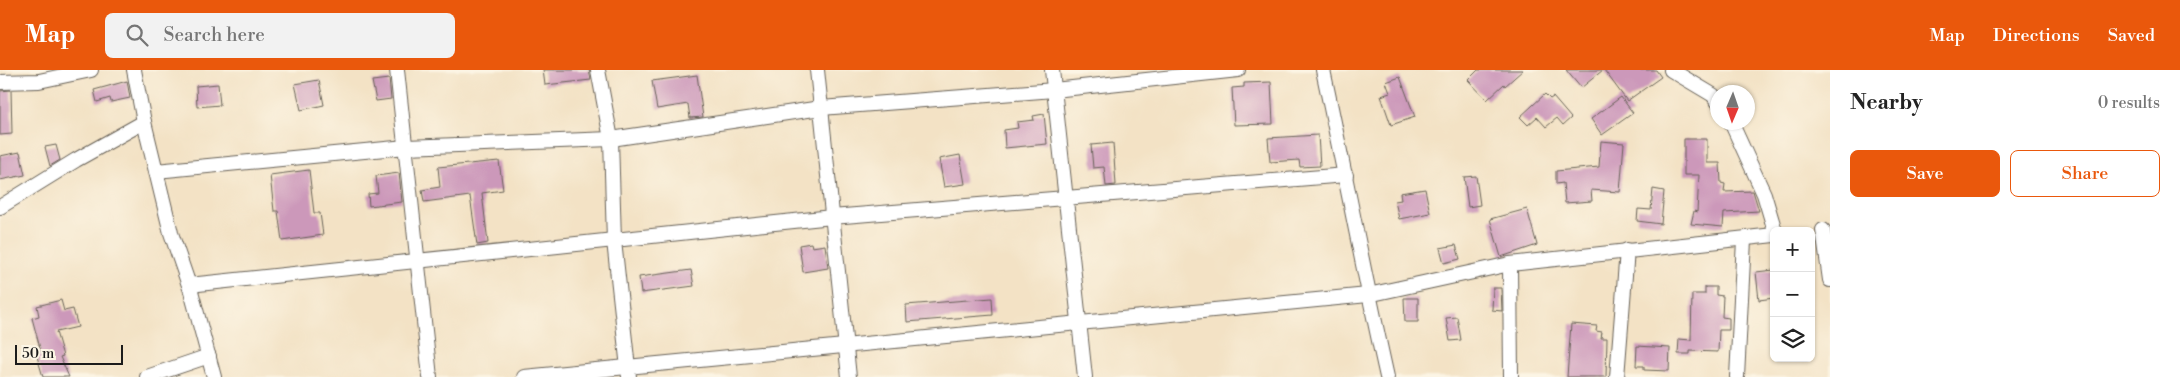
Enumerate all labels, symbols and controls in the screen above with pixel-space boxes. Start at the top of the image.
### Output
search box [105,13,455,58]
text: Map [25,20,75,50]
icon: search [123,21,151,49]
text: Search here [163,23,265,47]
text: Map [1929,24,1965,47]
text: Directions [1993,24,2080,47]
text: Saved [2108,24,2155,47]
north arrow [1710,85,1755,130]
text: Nearby [1850,90,1923,116]
text: 0 results [2098,93,2160,113]
button: Save [1850,150,2000,197]
button: Share [2010,150,2160,197]
map controls [1770,227,1815,362]
button: + [1770,227,1815,272]
button: − [1770,272,1815,317]
button: layers [1770,317,1815,362]
scale bar [15,342,122,365]
text: 50 m [22,345,54,363]

